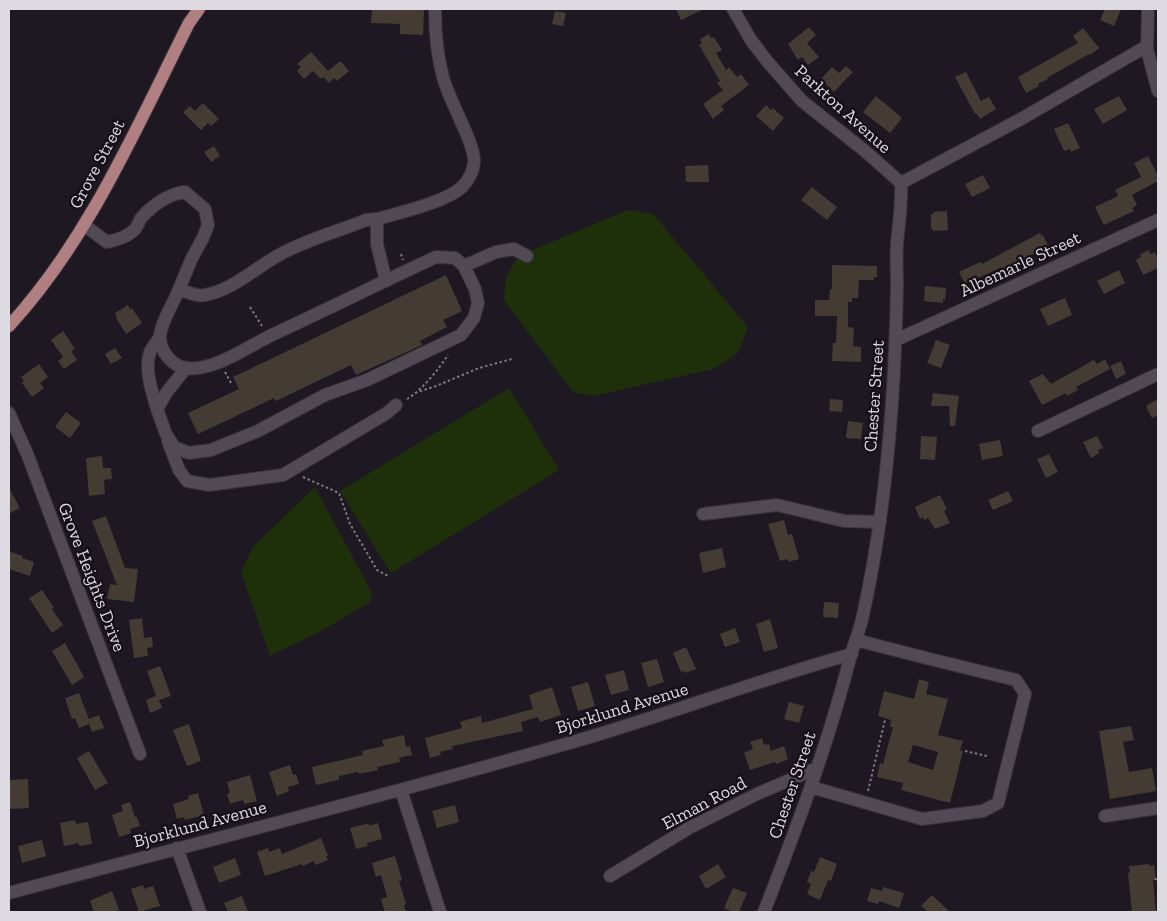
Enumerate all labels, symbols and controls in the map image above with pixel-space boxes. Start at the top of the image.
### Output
street label: Parkton Avenue [790,60,896,158]
street label: Grove Street [64,115,130,212]
street label: Albemarle Street [956,226,1084,302]
street label: Chester Street [859,339,889,453]
street label: Grove Heights Drive [53,499,131,655]
street label: Bjorklund Avenue [553,677,691,739]
street label: Chester Street [763,728,821,842]
street label: Elman Road [658,771,750,834]
street label: Bjorklund Avenue [131,796,269,852]

